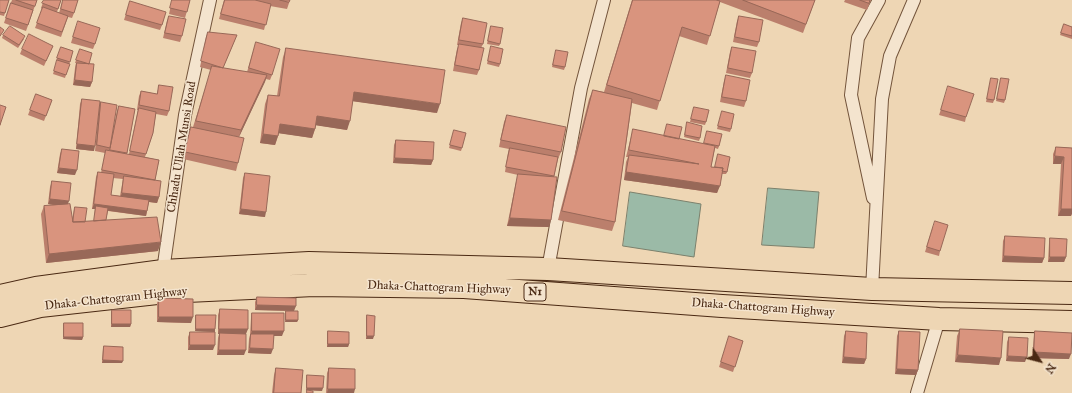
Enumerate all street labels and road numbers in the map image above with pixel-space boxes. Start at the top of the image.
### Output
street label: Chhadu Ullah Munsi Road [164,80,200,214]
street label: Dhaka-Chattogram Highway [367,278,511,298]
road number: N1 [524,283,546,301]
street label: Dhaka-Chattogram Highway [44,284,188,314]
street label: Dhaka-Chattogram Highway [691,296,835,320]

